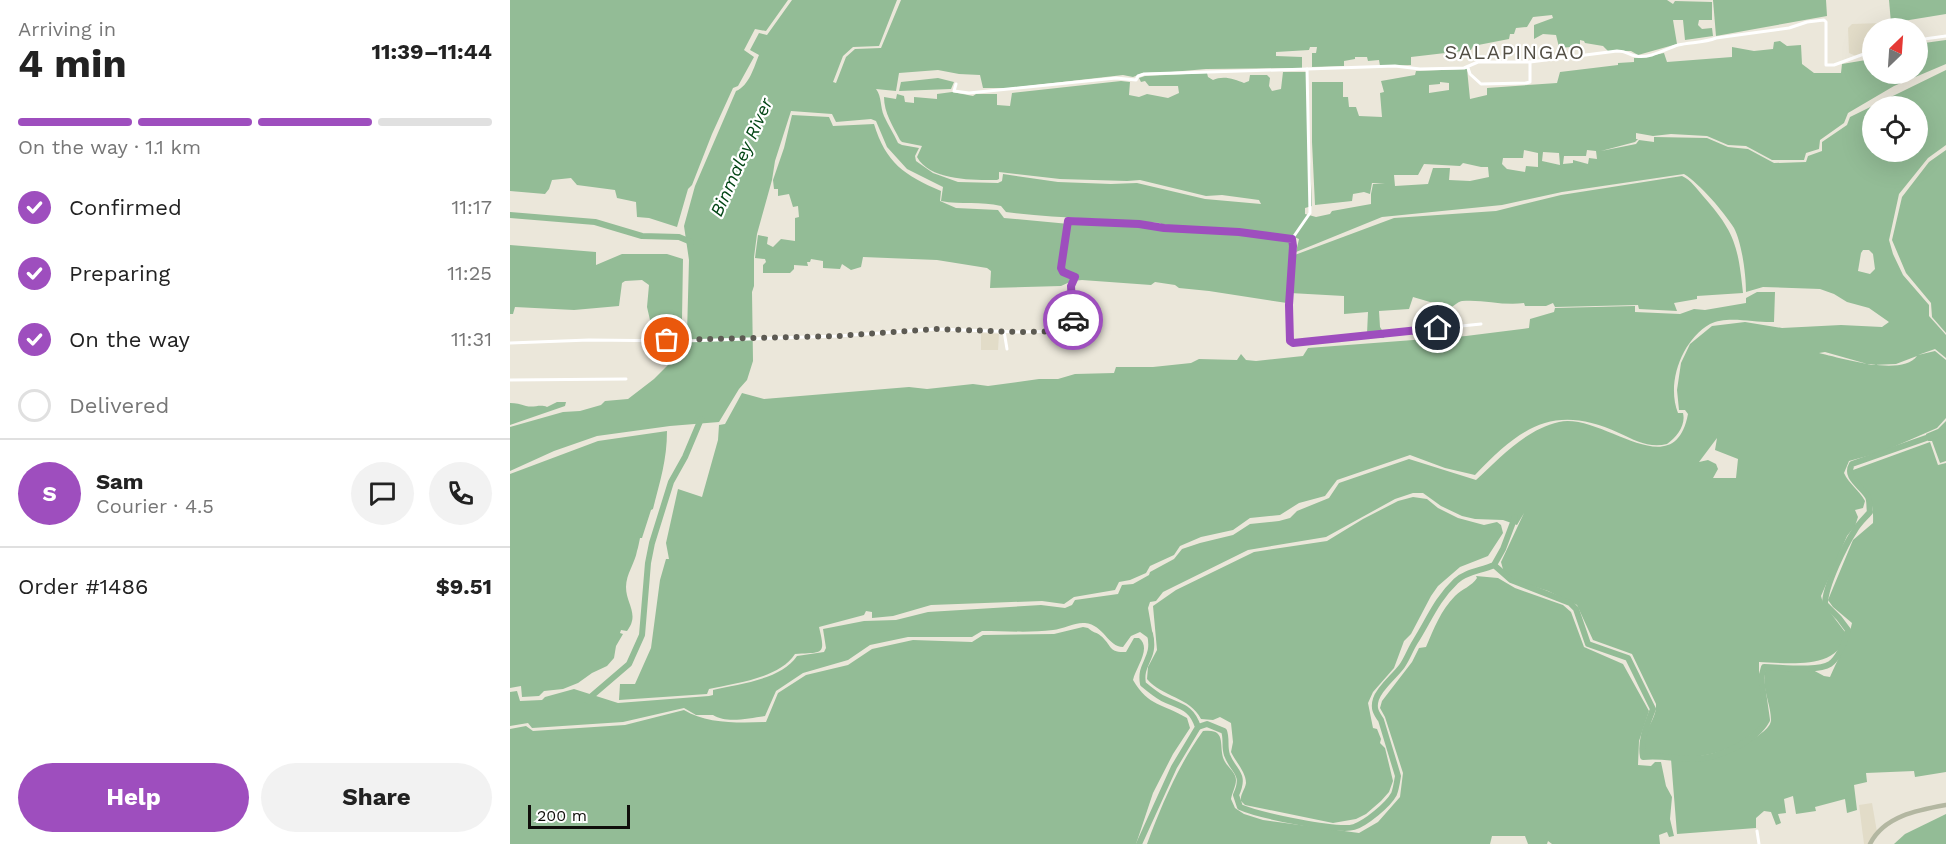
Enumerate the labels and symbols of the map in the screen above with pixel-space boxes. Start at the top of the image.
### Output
north arrow [1862,18,1928,84]
district label: SALAPINGAO [1445,40,1586,64]
water label: Binmaley River [706,94,777,219]
courier [1043,290,1103,350]
pin [1412,302,1463,353]
pin [641,314,692,365]
scale bar [528,802,630,830]

